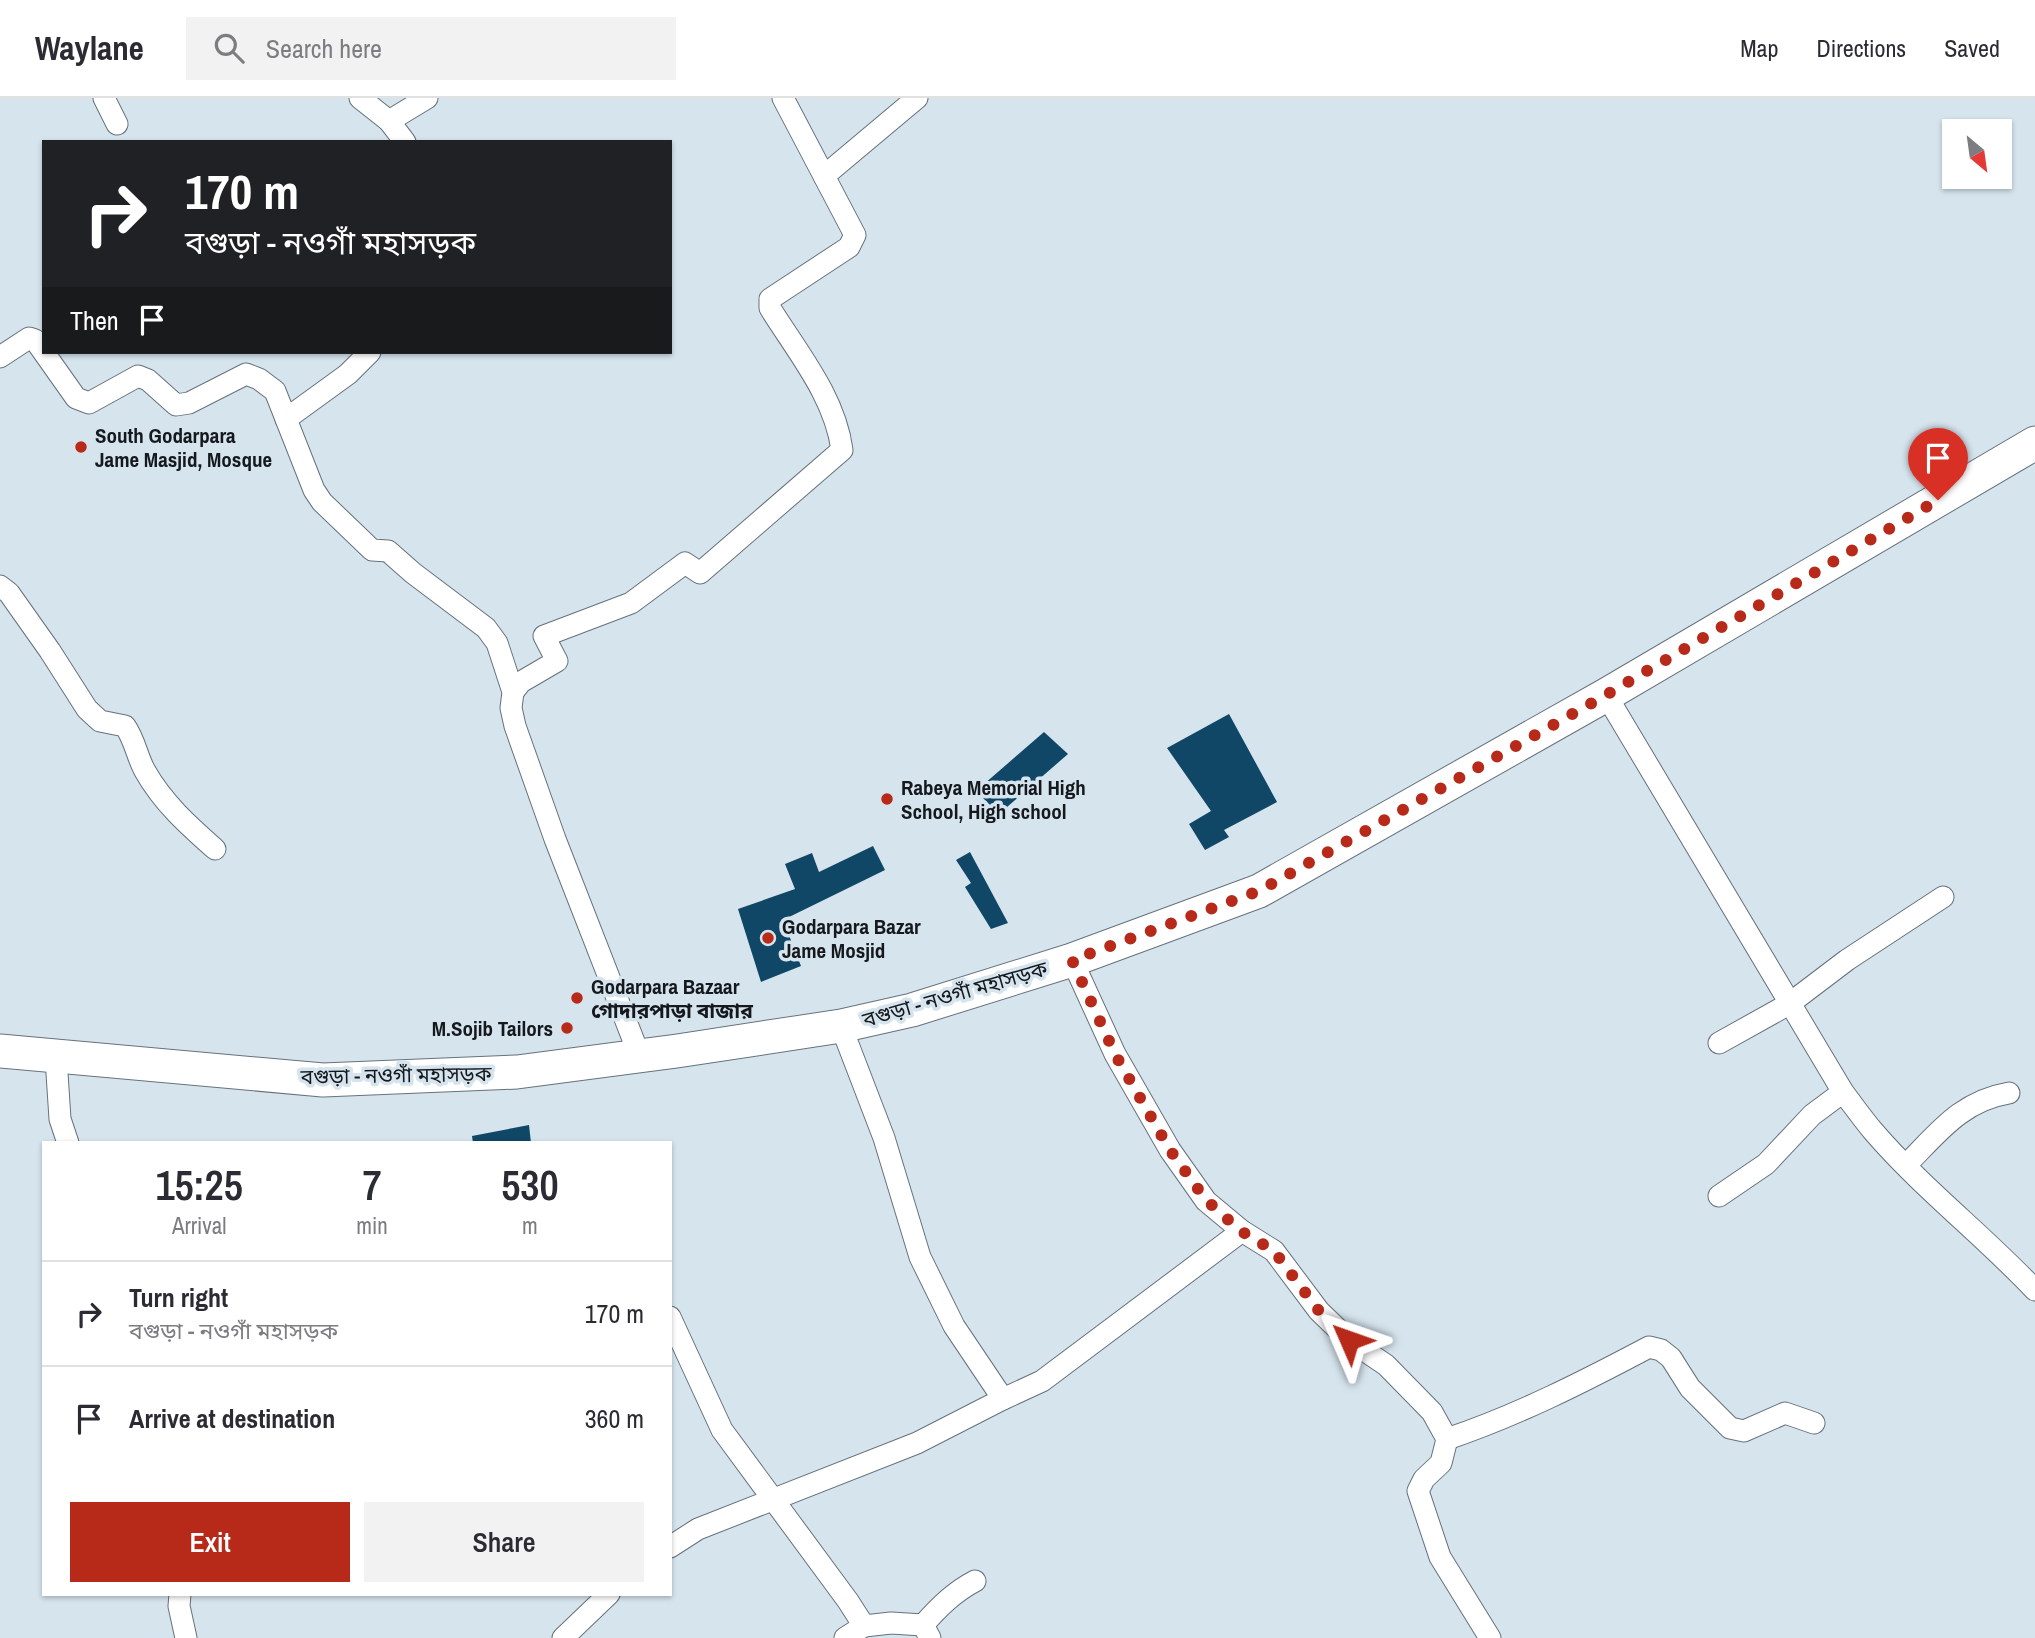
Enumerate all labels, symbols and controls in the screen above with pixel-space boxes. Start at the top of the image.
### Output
search box [186,17,676,80]
text: Waylane [35,26,144,70]
icon: search [210,29,248,67]
text: Search here [266,31,382,66]
text: Map [1740,32,1778,64]
text: Directions [1816,32,1906,64]
text: Saved [1944,32,2000,64]
north arrow [1942,119,2012,189]
map controls [1942,119,2012,189]
text: 170 m [185,158,299,224]
icon: right [70,168,161,259]
text: বগুড়া - নওগাঁ মহাসড়ক [185,221,476,264]
icon: arrive [133,301,171,339]
text: Then [70,303,119,338]
place label: South Godarpara Jame Masjid, Mosque [95,421,272,474]
pin [1908,428,1968,500]
marker: South Godarpara Jame Masjid, Mosque [73,439,89,455]
icon: arrive [1919,439,1957,477]
place label: Rabeya Memorial High School, High school [901,773,1086,826]
marker: Rabeya Memorial High School, High school [879,791,895,807]
place label: Godarpara Bazar Jame Mosjid [782,912,921,965]
marker: Godarpara Bazar Jame Mosjid [760,930,776,946]
street label: বগুড়া - নওগাঁ মহাসড়ক [858,953,1052,1035]
place label: Godarpara Bazaar গোদারপাড়া বাজার [591,972,753,1025]
marker: Godarpara Bazaar গোদারপাড়া বাজার [569,990,585,1006]
place label: M.Sojib Tailors [432,1014,553,1043]
marker: M.Sojib Tailors [559,1020,575,1036]
street label: বগুড়া - নওগাঁ মহাসড়ক [299,1059,493,1091]
text: 15:25 [155,1157,243,1213]
text: 7 [362,1157,382,1213]
text: 530 [501,1157,559,1213]
text: Arrival [172,1210,226,1241]
text: min [356,1210,388,1241]
text: m [522,1210,538,1241]
text: Turn right [129,1280,228,1315]
icon: right [70,1295,108,1333]
text: 170 m [585,1296,644,1331]
position arrow [1312,1303,1386,1377]
text: বগুড়া - নওগাঁ মহাসড়ক [129,1315,338,1346]
icon: arrive [70,1400,108,1438]
text: Arrive at destination [129,1401,335,1436]
text: 360 m [585,1401,644,1436]
button: Exit [70,1502,350,1582]
button: Share [364,1502,644,1582]

